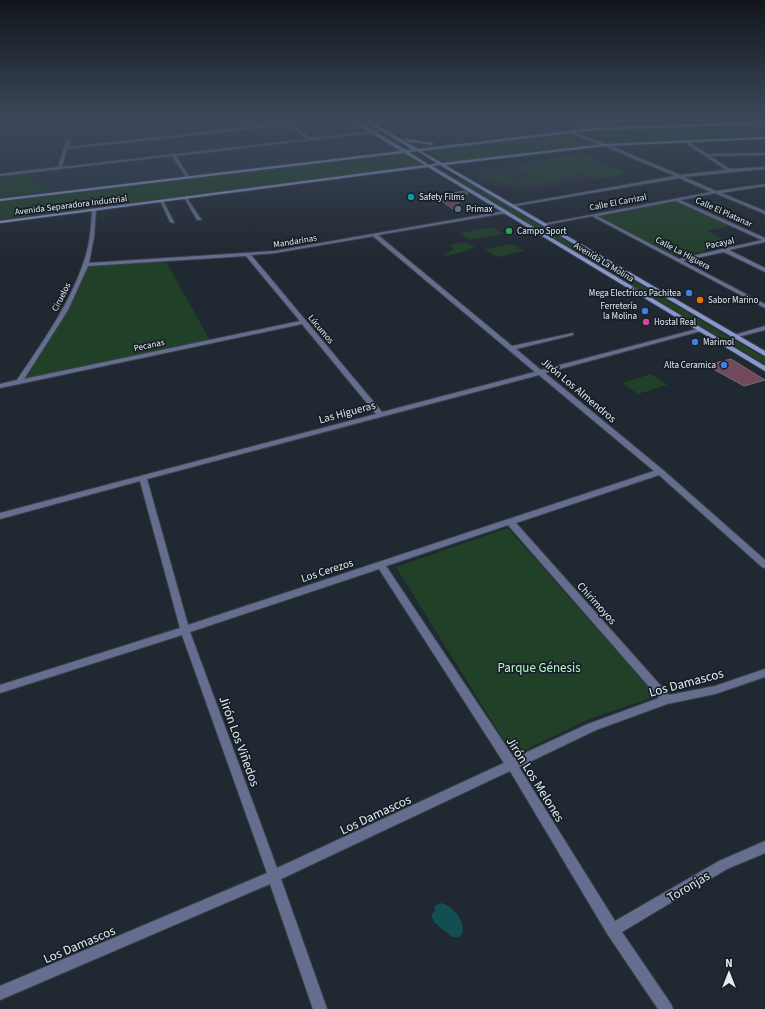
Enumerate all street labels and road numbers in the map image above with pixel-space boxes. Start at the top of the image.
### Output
street label: Calle El Carrizal [588,191,648,214]
street label: Avenida Separadora Industrial [14,192,128,219]
street label: Calle El Platanar [693,194,755,231]
street label: Mandarinas [272,232,318,251]
street label: Calle La Higuera [653,233,713,273]
street label: Pacayal [705,234,735,253]
street label: Avenida La Molina [571,239,636,286]
street label: Ciruelos [49,280,74,314]
street label: Lúcumos [305,312,337,347]
street label: Pecanas [133,336,166,355]
street label: Jirón Los Almendros [538,355,620,426]
street label: Las Higueras [317,398,378,427]
street label: Los Cerezos [299,555,356,586]
street label: Chirimoyos [574,579,620,628]
street label: Los Damascos [647,664,726,702]
street label: Jirón Los Viñedos [214,694,264,790]
street label: Jirón Los Melones [502,734,569,826]
street label: Los Damascos [337,790,414,839]
street label: Toronjas [664,867,714,907]
street label: Los Damascos [41,921,119,968]

